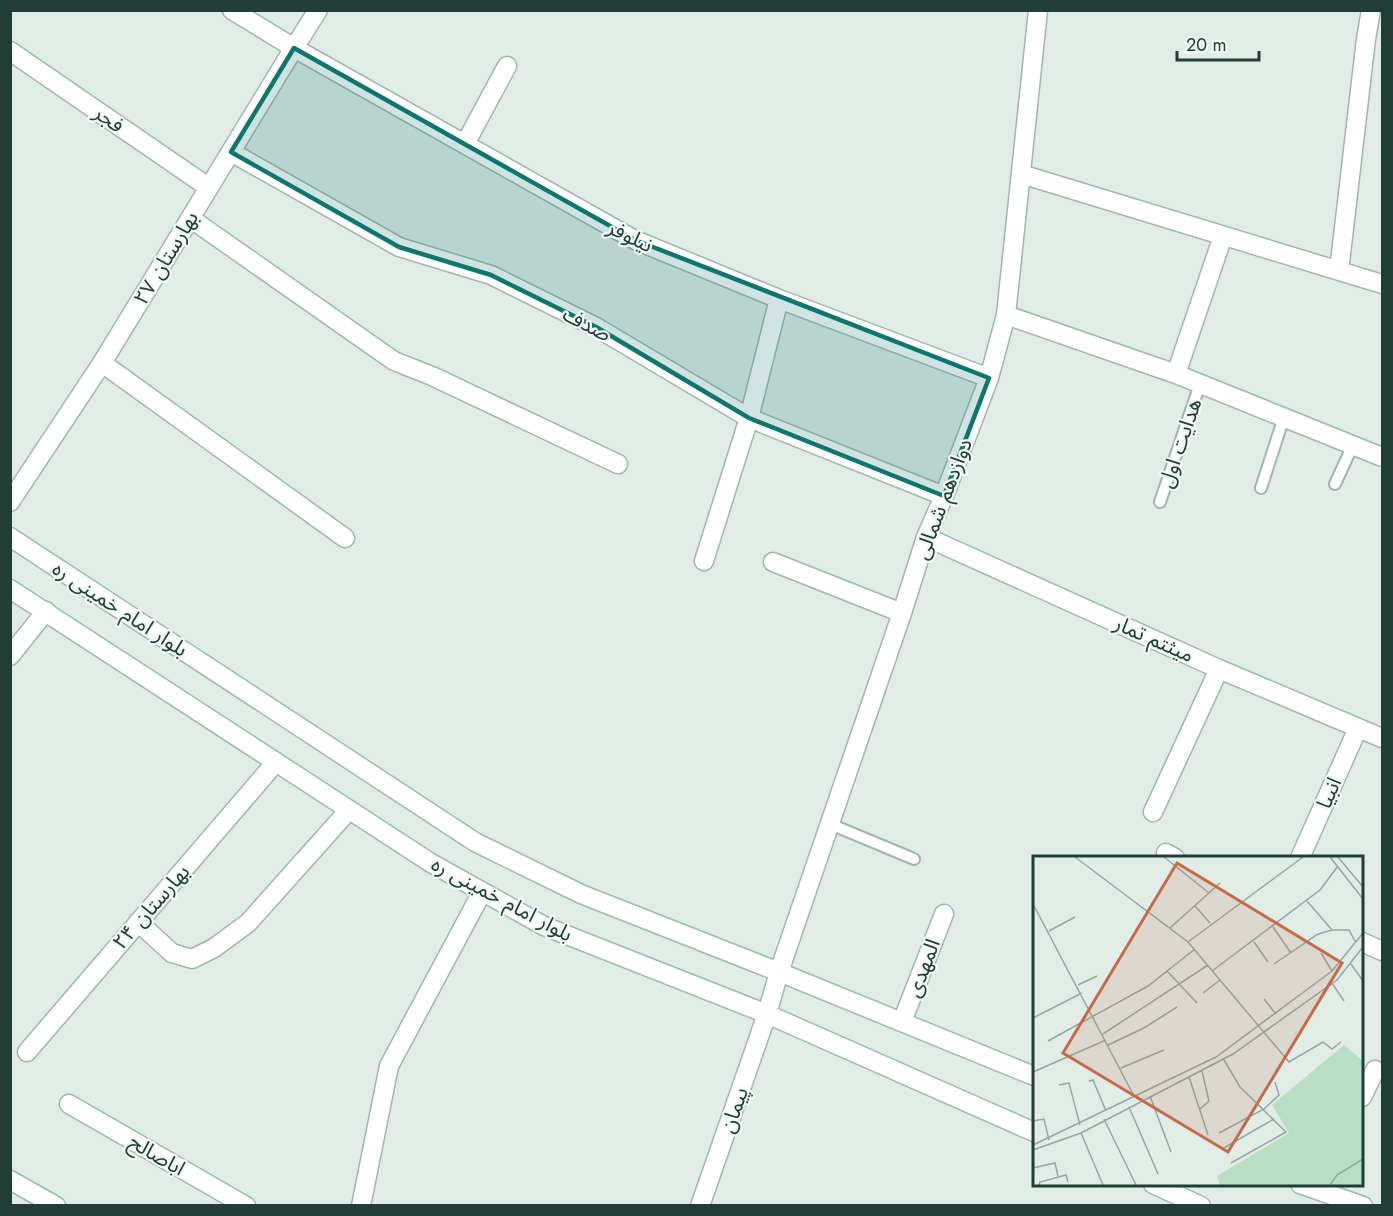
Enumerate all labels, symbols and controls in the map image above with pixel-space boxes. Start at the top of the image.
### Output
scale bar [1177,24,1260,62]
text: 20 m [1186,32,1226,58]
street label: فجر [87,97,130,140]
street label: بهارستان ۲۷ [126,205,206,311]
street label: نیلوفر [601,212,658,260]
street label: صدف [558,299,616,349]
street label: هدایت اول [1151,394,1209,492]
street label: دوازدهم شمالی [906,434,980,564]
street label: بلوار امام خمینی ره [46,554,194,665]
street label: میثتم تمار [1108,608,1199,670]
street label: انبیا [1309,772,1349,814]
street label: بلوار امام خمینی ره [426,849,578,950]
inset map [1033,856,1363,1186]
street label: بهارستان ۲۴ [105,858,197,956]
street label: المهدی [898,934,948,1002]
street label: پیمان [712,1083,756,1137]
street label: اباصالح [123,1127,191,1183]

